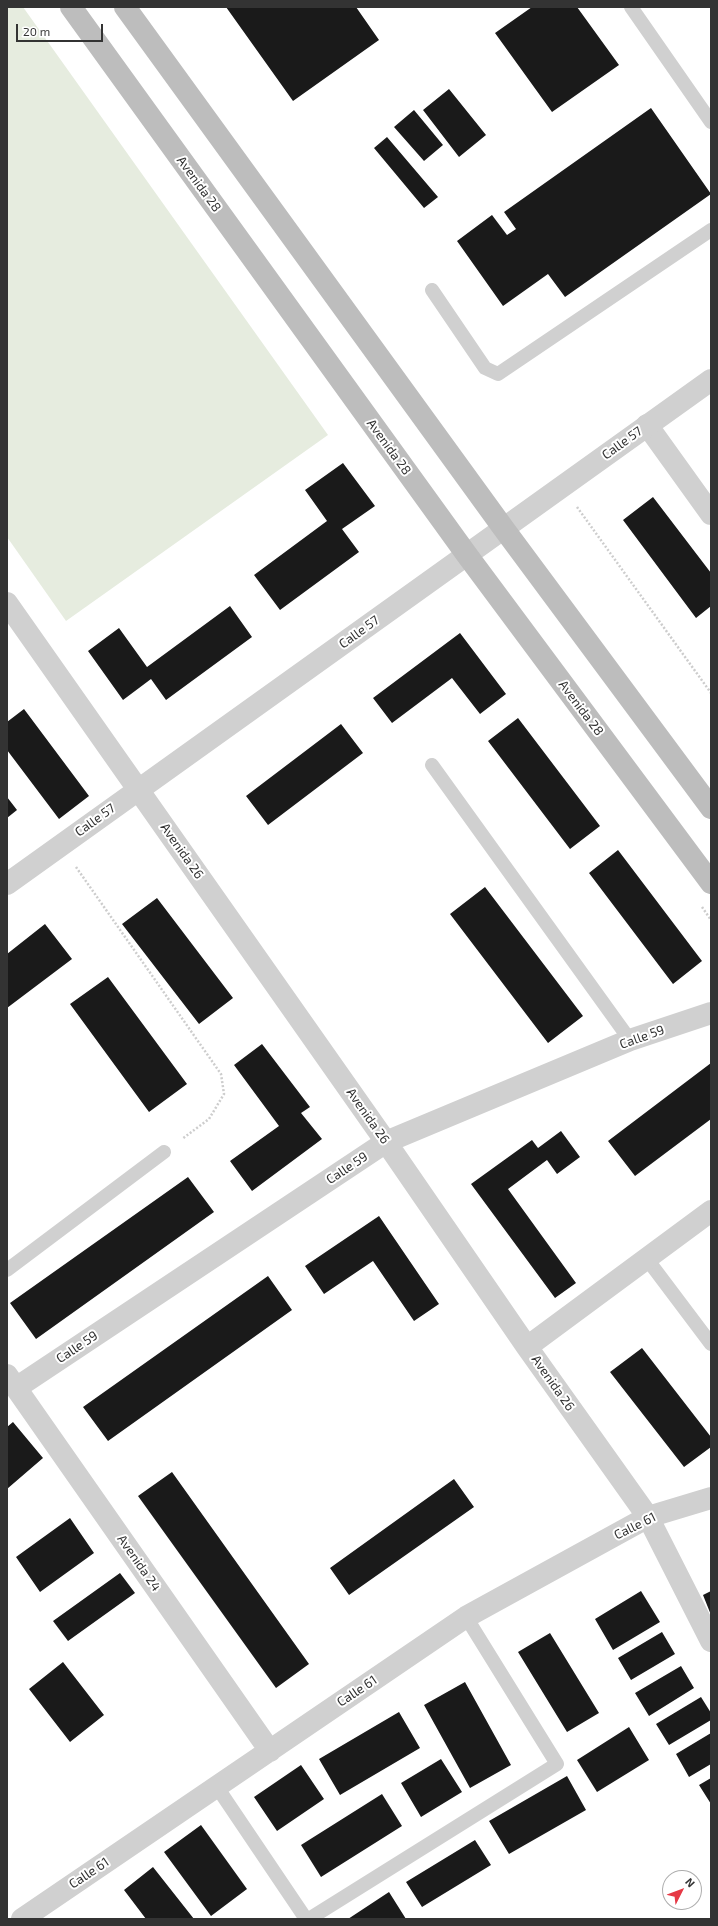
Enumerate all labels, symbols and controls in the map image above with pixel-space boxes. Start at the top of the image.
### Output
scale bar [18,16,105,42]
text: 20 m [23,24,50,38]
street label: Avenida 28 [174,153,224,215]
street label: Avenida 28 [364,416,414,478]
street label: Calle 57 [599,423,645,463]
street label: Calle 57 [336,612,382,652]
street label: Avenida 28 [555,677,607,739]
street label: Calle 57 [72,800,118,840]
street label: Avenida 26 [157,820,207,882]
street label: Calle 59 [617,1022,667,1052]
street label: Avenida 26 [343,1085,393,1147]
street label: Calle 59 [323,1149,371,1187]
street label: Calle 59 [53,1328,101,1366]
street label: Avenida 26 [528,1352,578,1414]
street label: Calle 61 [611,1509,659,1543]
street label: Avenida 24 [114,1532,164,1594]
street label: Calle 61 [334,1672,380,1710]
street label: Calle 61 [66,1854,112,1892]
north arrow [662,1870,702,1910]
text: N [683,1875,698,1890]

